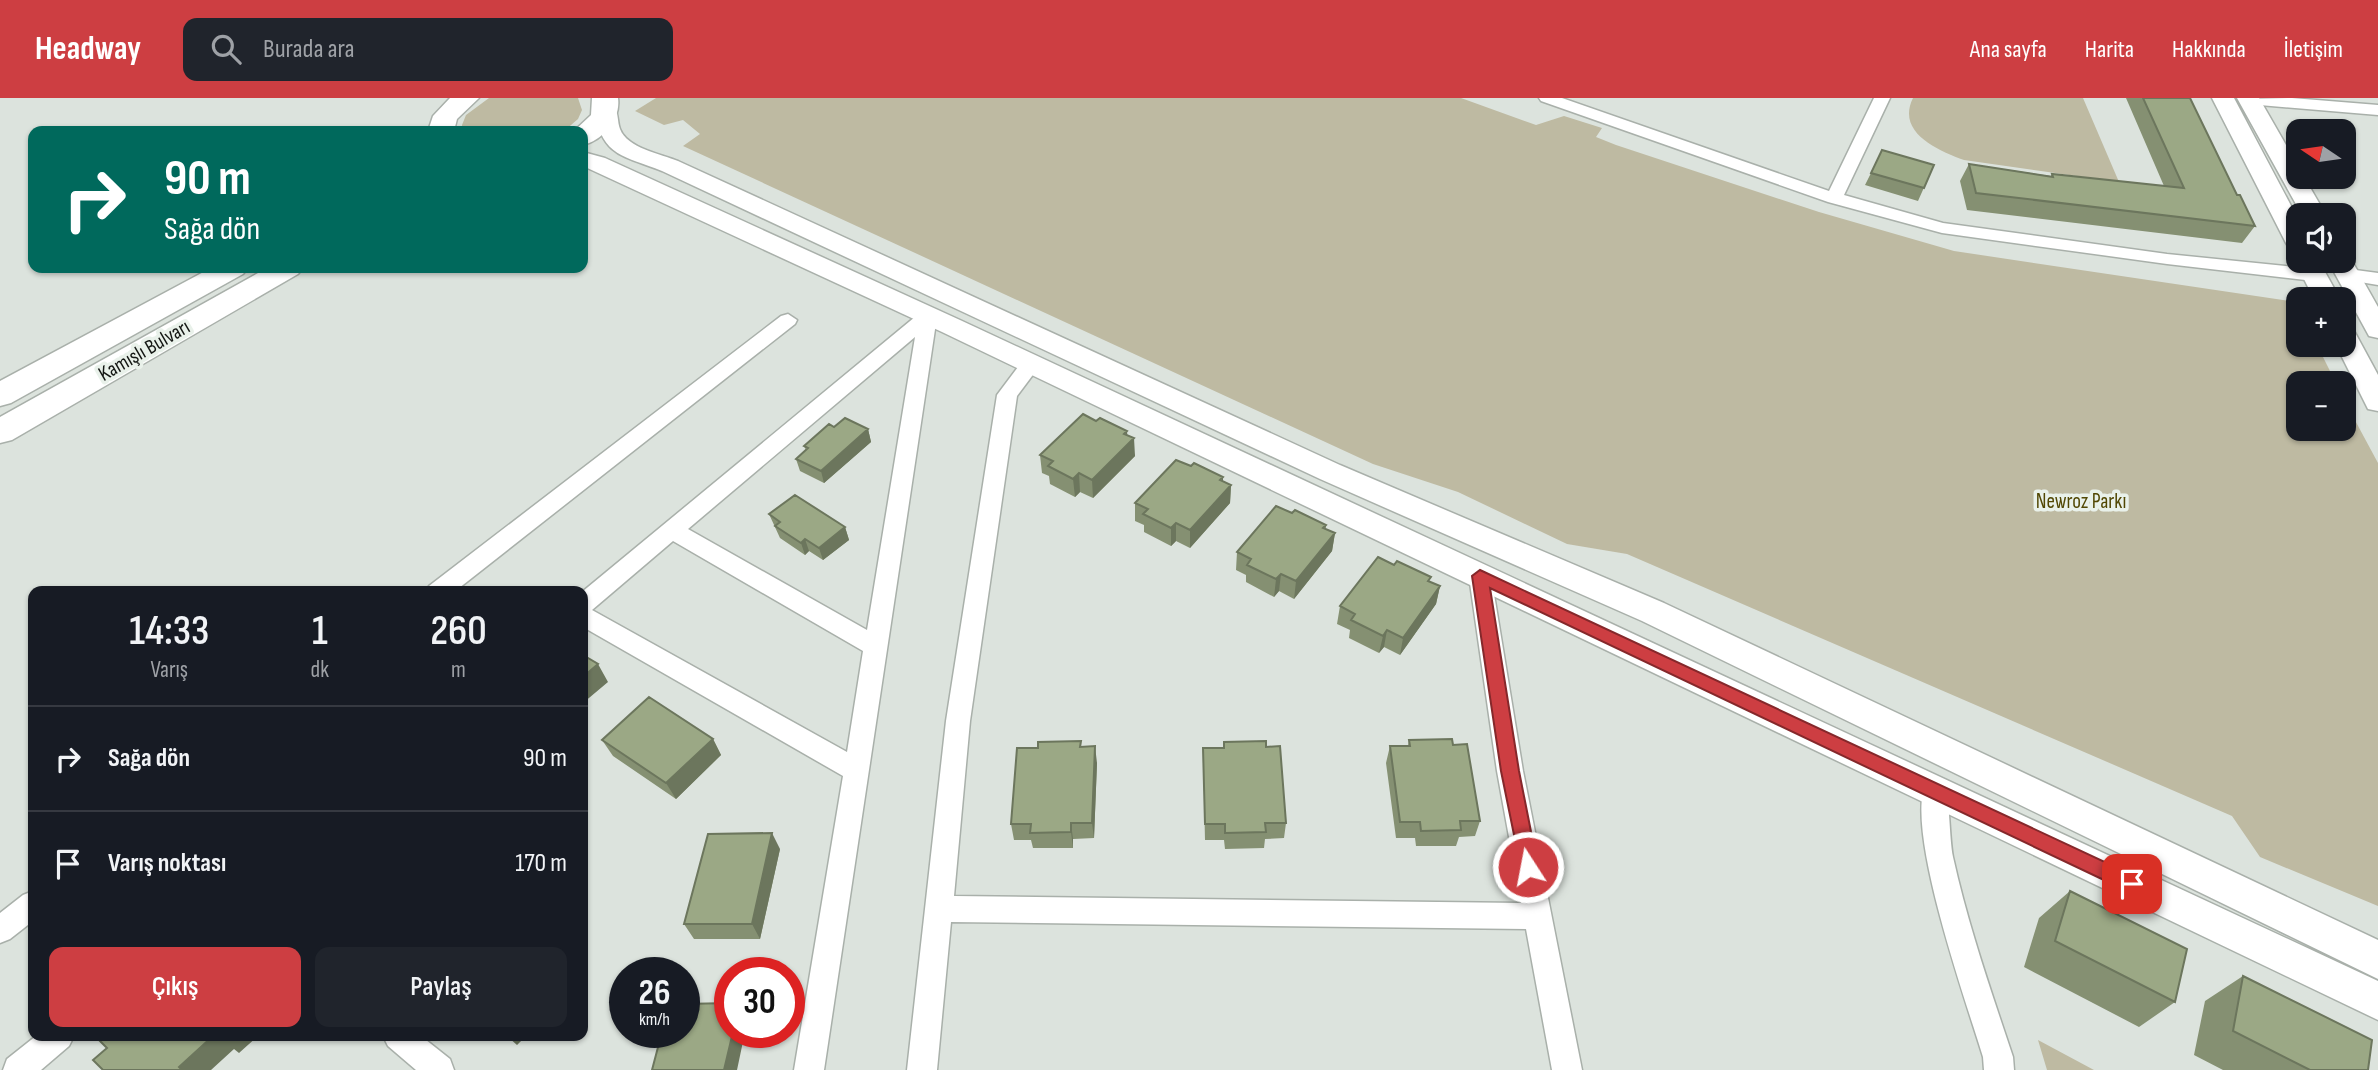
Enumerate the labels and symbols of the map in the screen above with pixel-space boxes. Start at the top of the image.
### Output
north arrow [2286,119,2356,189]
street label: Kamışlı Bulvarı [94,314,194,387]
park label: Newroz Parkı [2036,489,2126,514]
position arrow [1491,830,1565,904]
pin [2102,854,2162,914]
speed limit sign: 30 [714,957,805,1048]

